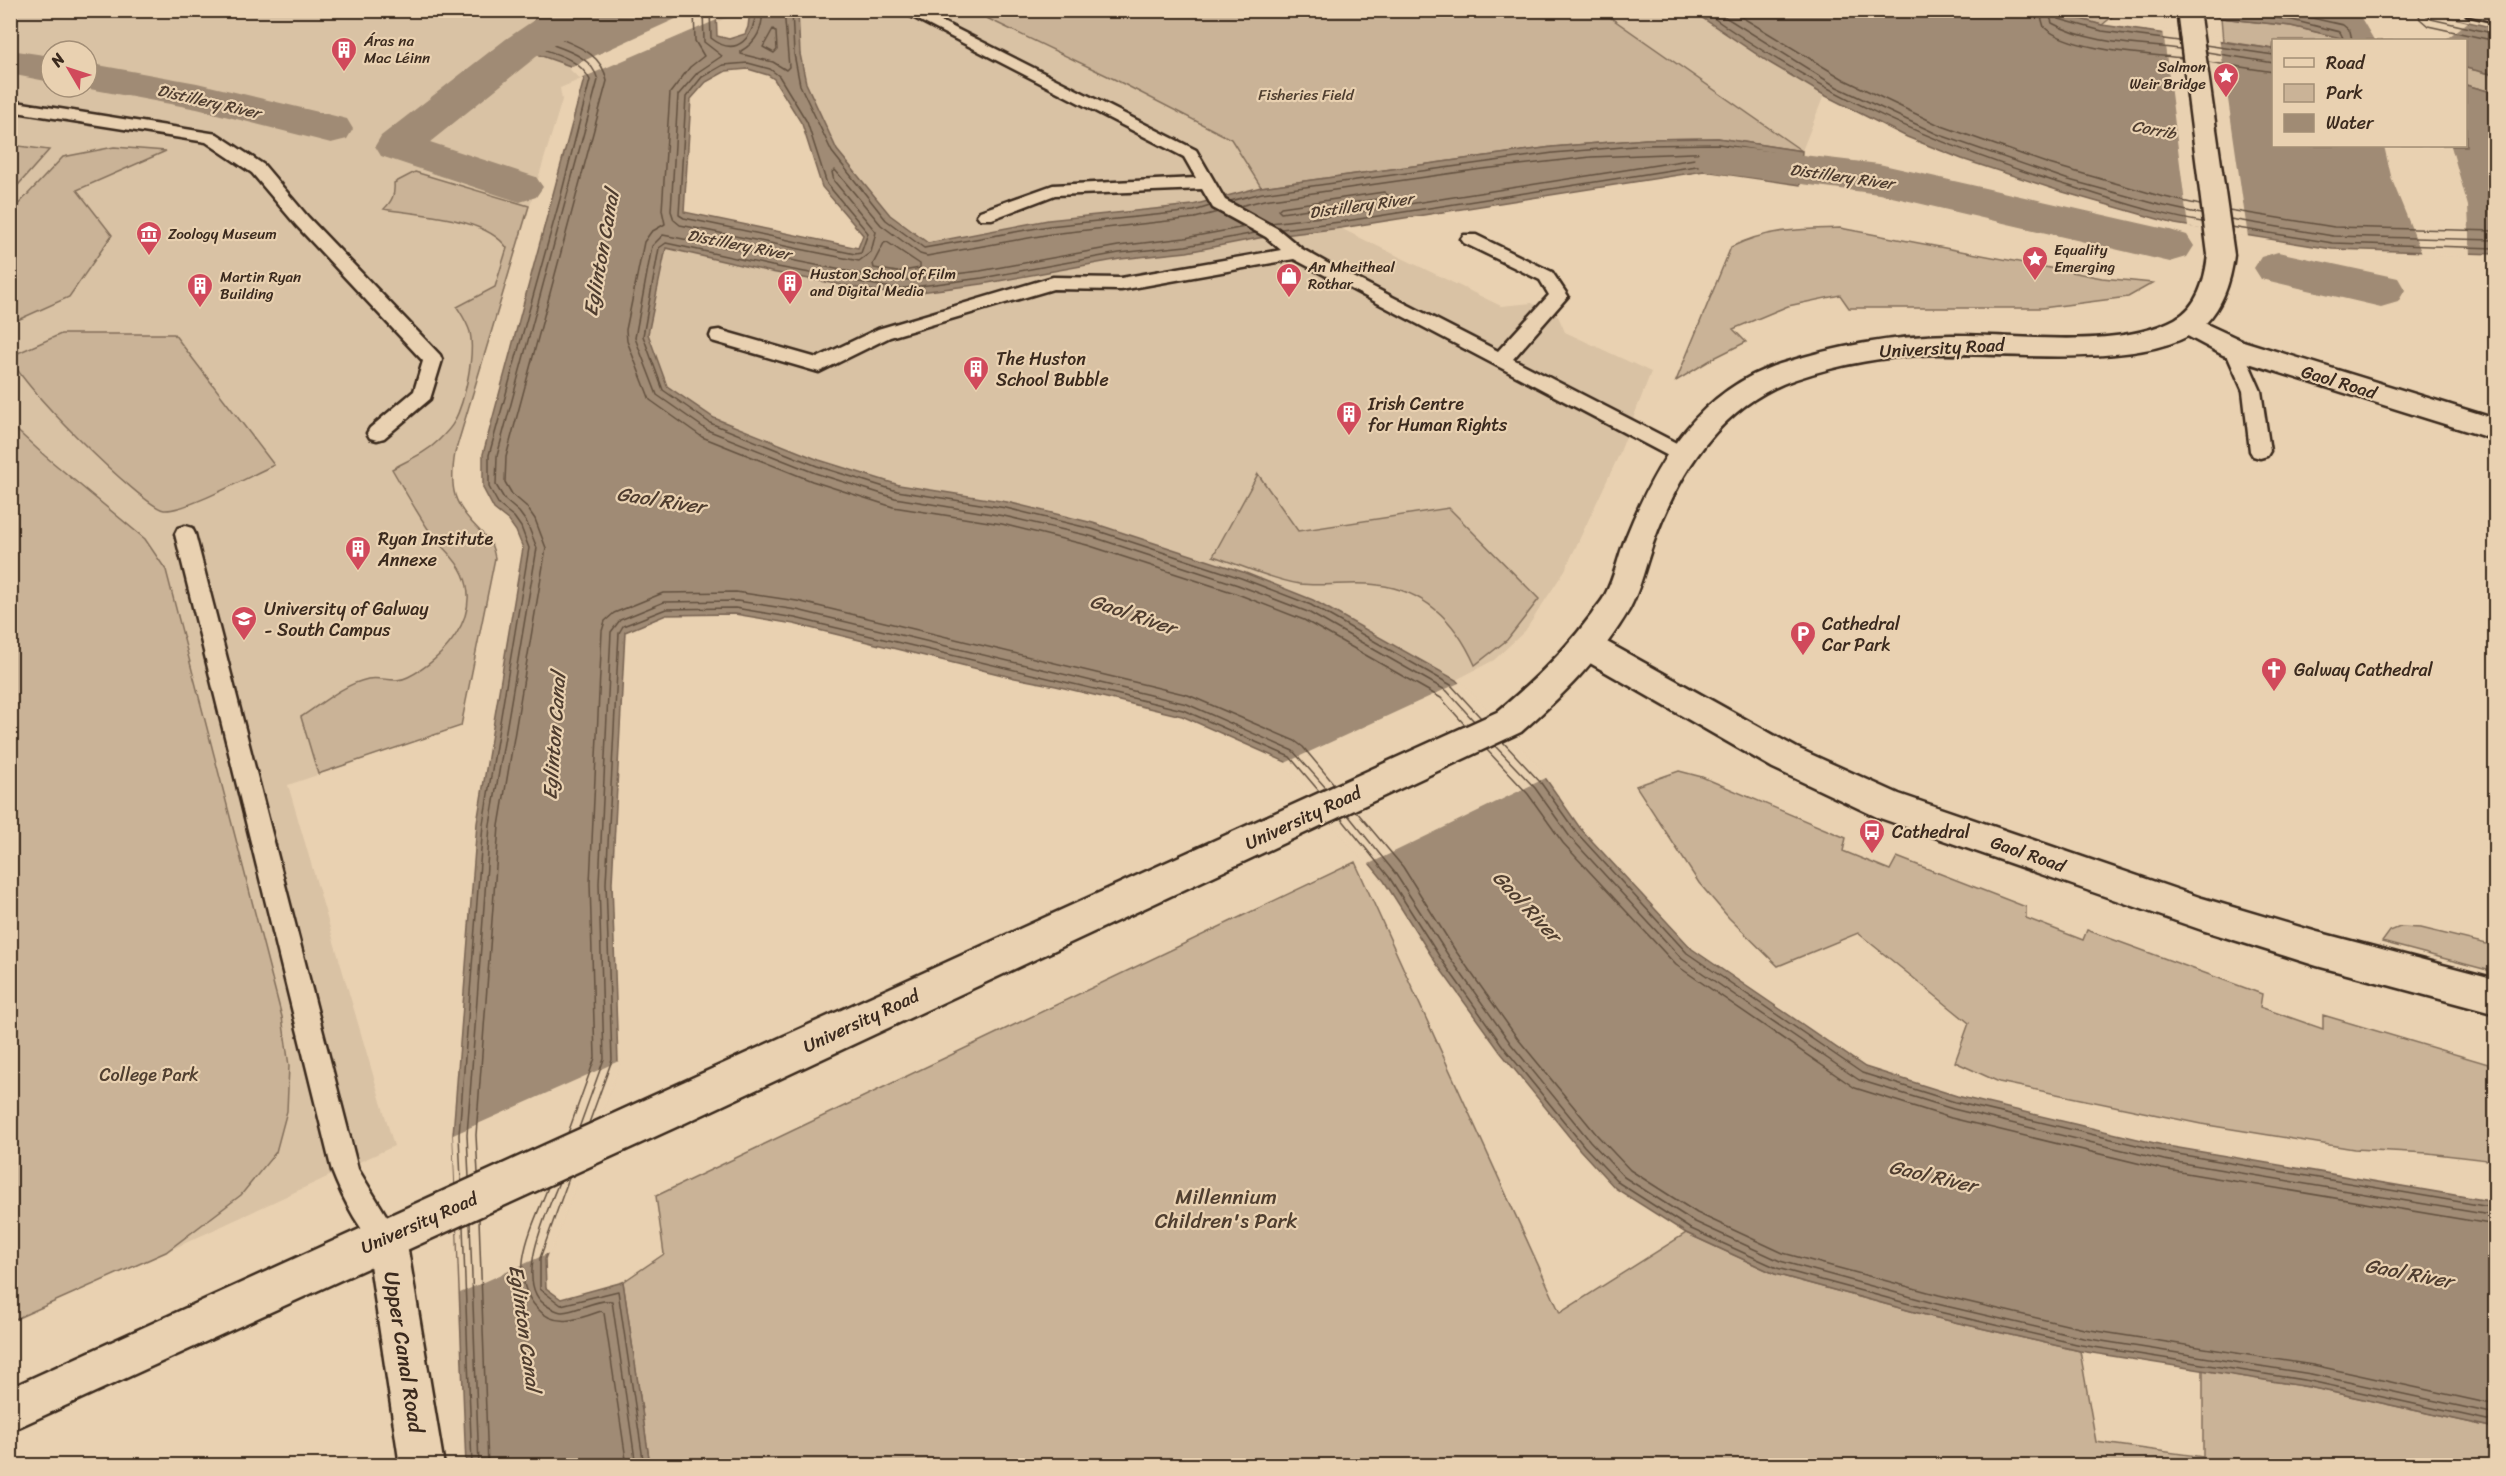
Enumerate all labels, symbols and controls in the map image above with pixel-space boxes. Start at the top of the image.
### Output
place label: Áras na Mac Léinn [363,28,430,71]
building icon: Áras na Mac Léinn [329,35,359,73]
north arrow [39,39,99,99]
legend [2272,39,2467,147]
text: N [42,46,73,74]
text: Road [2326,47,2366,79]
place label: Salmon Weir Bridge [2129,54,2206,97]
place icon: Salmon Weir Bridge [2211,61,2241,99]
water label: Distillery River [155,76,267,128]
text: Park [2326,77,2363,109]
park label: Fisheries Field [1258,82,1355,108]
text: Water [2326,107,2375,139]
water label: Corrib [2129,111,2180,148]
water label: Distillery River [1788,155,1899,199]
water label: Eglinton Canal [573,183,631,319]
water label: Distillery River [1307,183,1418,227]
museum icon: Zoology Museum [134,219,164,257]
water label: Distillery River [685,220,797,269]
place label: Zoology Museum [168,221,277,247]
place label: Equality Emerging [2054,237,2116,280]
place icon: Equality Emerging [2020,244,2050,282]
place label: An Mheitheal Rothar [1307,254,1395,297]
place label: Huston School of Film and Digital Media [810,261,956,304]
shop icon: An Mheitheal Rothar [1274,261,1304,299]
place label: Martin Ryan Building [220,264,301,307]
building icon: Huston School of Film and Digital Media [775,268,805,306]
building icon: Martin Ryan Building [185,271,215,309]
street label: University Road [1879,329,2007,367]
place label: The Huston School Bubble [996,343,1109,396]
building icon: The Huston School Bubble [961,354,991,392]
street label: Gaol Road [2297,355,2382,409]
place label: Irish Centre for Human Rights [1367,388,1508,441]
building icon: Irish Centre for Human Rights [1334,399,1364,437]
water label: Gaol River [614,476,711,525]
place label: Ryan Institute Annexe [377,523,493,576]
building icon: Ryan Institute Annexe [343,534,373,572]
water label: Gaol River [1085,583,1184,647]
place label: University of Galway - South Campus [264,593,429,646]
school or university icon: University of Galway - South Campus [229,604,259,642]
place label: Cathedral Car Park [1822,608,1901,661]
parking icon: Cathedral Car Park [1788,619,1818,657]
place label: Galway Cathedral [2294,654,2433,686]
church icon: Galway Cathedral [2259,655,2289,693]
water label: Eglinton Canal [533,667,577,801]
street label: University Road [1240,776,1368,859]
place label: Cathedral [1892,816,1971,848]
bus stop icon: Cathedral [1857,817,1887,855]
street label: Gaol Road [1986,826,2071,882]
water label: Gaol River [1483,862,1572,954]
street label: University Road [798,979,926,1062]
park label: College Park [99,1059,199,1091]
water label: Gaol River [1886,1149,1984,1204]
park label: Millennium Children's Park [1155,1178,1297,1240]
street label: University Road [355,1182,484,1263]
water label: Gaol River [2362,1248,2460,1300]
water label: Eglinton Canal [498,1263,551,1398]
street label: Upper Canal Road [372,1269,436,1437]

